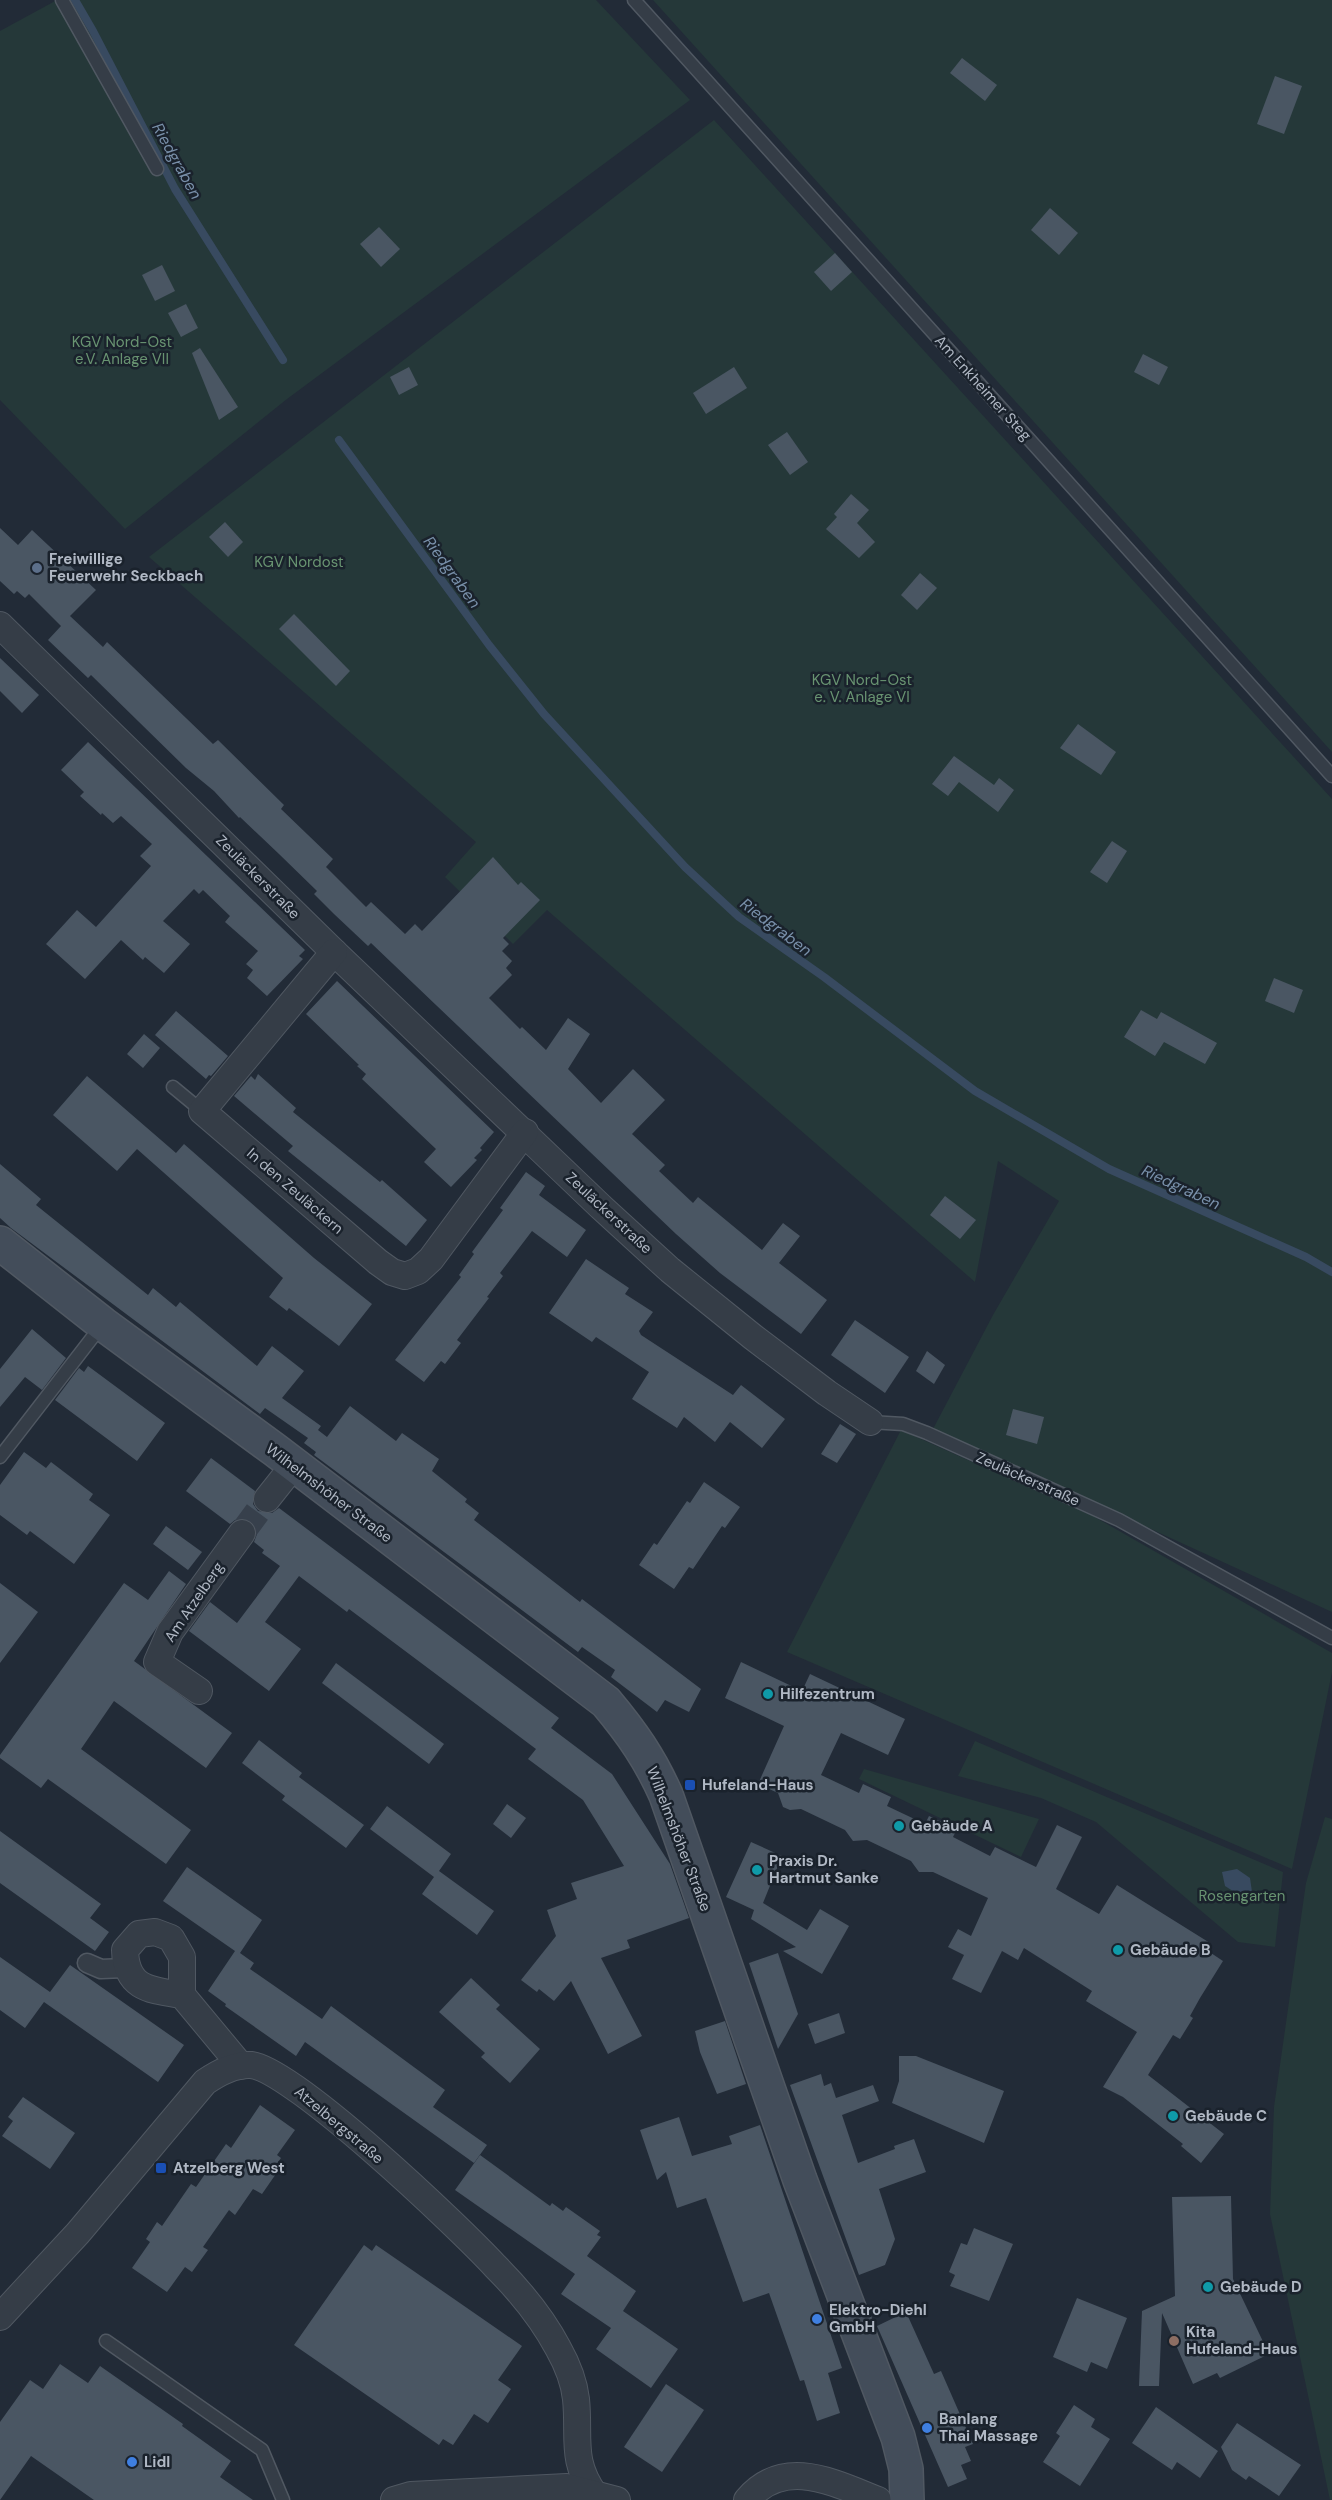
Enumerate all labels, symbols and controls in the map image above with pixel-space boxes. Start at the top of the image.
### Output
water label: Riedgraben [147,119,207,203]
street label: Am Enkheimer Steg [930,331,1036,445]
park label: KGV Nord-Ost e.V. Anlage VII [72,332,172,369]
water label: Riedgraben [419,532,485,612]
place label: Freiwillige Feuerwehr Seckbach [49,549,203,586]
park label: KGV Nordost [254,552,344,572]
marker: Freiwillige Feuerwehr Seckbach [30,561,44,575]
park label: KGV Nord-Ost e. V. Anlage VI [812,670,912,707]
street label: Zeuläckerstraße [212,831,304,923]
water label: Riedgraben [736,893,816,961]
street label: In den Zeuläckern [243,1144,347,1238]
water label: Riedgraben [1138,1160,1224,1214]
street label: Zeuläckerstraße [561,1168,657,1258]
street label: Wilhelmshöher Straße [262,1439,396,1547]
street label: Zeuläckerstraße [973,1447,1083,1511]
street label: Am Atzelberg [160,1558,228,1646]
place label: Hilfezentrum [780,1684,875,1704]
marker: Hilfezentrum [761,1687,775,1701]
street label: Wilhelmshöher Straße [642,1764,716,1914]
place label: Hufeland-Haus [702,1775,814,1795]
marker: Hufeland-Haus [683,1778,697,1792]
place label: Gebäude A [911,1816,993,1836]
marker: Gebäude A [892,1819,906,1833]
place label: Praxis Dr. Hartmut Sanke [769,1851,879,1888]
marker: Praxis Dr. Hartmut Sanke [750,1863,764,1877]
park label: Rosengarten [1199,1886,1285,1906]
place label: Gebäude B [1130,1940,1211,1960]
marker: Gebäude B [1111,1943,1125,1957]
street label: Atzelbergstraße [290,2082,388,2168]
place label: Gebäude C [1185,2106,1267,2126]
marker: Gebäude C [1166,2109,1180,2123]
place label: Atzelberg West [173,2158,285,2178]
marker: Atzelberg West [154,2161,168,2175]
place label: Gebäude D [1220,2277,1302,2297]
marker: Gebäude D [1201,2280,1215,2294]
place label: Elektro-Diehl GmbH [829,2300,927,2337]
marker: Elektro-Diehl GmbH [810,2312,824,2326]
place label: Kita Hufeland-Haus [1186,2322,1298,2359]
marker: Kita Hufeland-Haus [1167,2334,1181,2348]
place label: Banlang Thai Massage [939,2409,1038,2446]
marker: Banlang Thai Massage [920,2421,934,2435]
place label: Lidl [144,2452,170,2472]
marker: Lidl [125,2455,139,2469]

